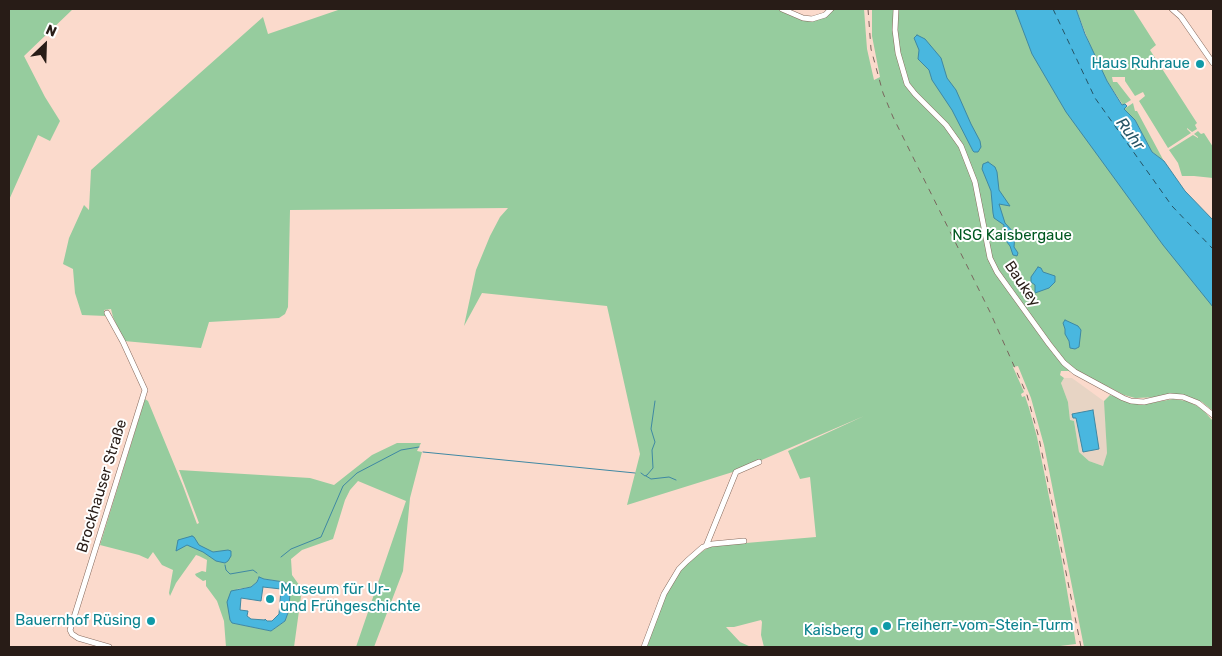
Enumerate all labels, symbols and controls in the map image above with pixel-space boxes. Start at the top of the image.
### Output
north arrow [20,20,70,70]
text: N [43,21,59,41]
place label: Haus Ruhraue [1091,55,1190,73]
marker: Haus Ruhraue [1194,58,1206,70]
water label: Ruhr [1112,114,1148,154]
park label: NSG Kaisbergaue [952,227,1072,245]
street label: Baukey [1000,258,1044,310]
street label: Brockhauser Straße [73,417,131,555]
place label: Museum für Ur- und Frühgeschichte [280,581,421,616]
marker: Museum für Ur- und Frühgeschichte [264,593,276,605]
place label: Bauernhof Rüsing [15,612,141,630]
marker: Bauernhof Rüsing [145,615,157,627]
place label: Freiherr-vom-Stein-Turm [897,617,1074,635]
marker: Freiherr-vom-Stein-Turm [881,620,893,632]
place label: Kaisberg [804,622,864,640]
marker: Kaisberg [868,625,880,637]

